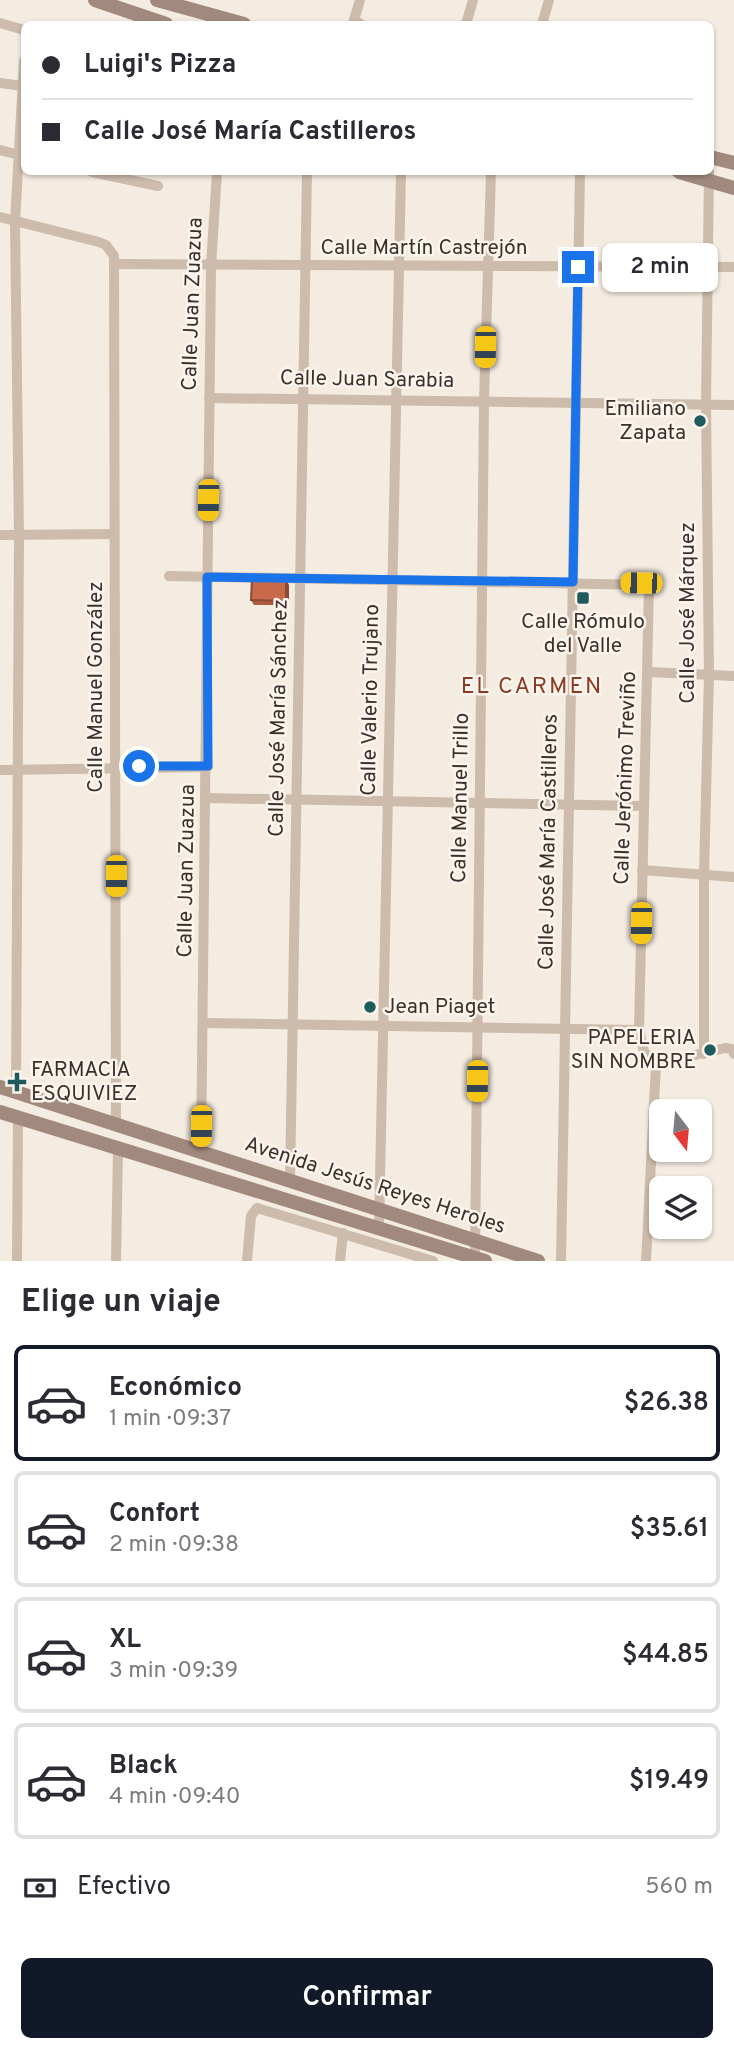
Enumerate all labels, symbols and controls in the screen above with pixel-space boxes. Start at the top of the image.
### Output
text: Luigi's Pizza [84,49,236,82]
text: Calle José María Castilleros [84,116,416,149]
street label: Calle Juan Zuazua [176,217,210,391]
street label: Calle Martín Castrejón [320,235,528,262]
callout: 2 min [602,243,718,292]
route end [562,251,594,283]
text: 2 min [630,253,690,282]
car [475,326,496,368]
street label: Calle Juan Sarabia [280,365,454,395]
place label: Emiliano Zapata [604,396,686,447]
marker: Emiliano Zapata [692,413,708,429]
car [198,479,219,521]
street label: Calle José Márquez [675,522,702,704]
car [620,572,663,594]
street label: Calle Manuel González [83,581,110,793]
marker: Calle Rómulo del Valle [575,590,591,606]
street label: Calle José María Sánchez [263,599,295,837]
street label: Calle Valerio Trujano [356,604,386,796]
place label: Calle Rómulo del Valle [521,609,645,660]
street label: Calle Jerónimo Treviño [609,671,643,885]
district label: EL CARMEN [461,673,603,702]
street label: Calle Manuel Trillo [446,713,476,883]
street label: Calle José María Castilleros [533,714,565,970]
route start [123,750,155,782]
street label: Calle Juan Zuazua [172,784,202,958]
car [106,855,127,897]
car [631,902,652,944]
place label: Jean Piaget [384,994,495,1021]
marker: Jean Piaget [362,999,378,1015]
place label: PAPELERIA SIN NOMBRE [571,1025,696,1076]
marker: PAPELERIA SIN NOMBRE [702,1042,718,1058]
place label: FARMACIA ESQUIVIEZ [31,1057,137,1108]
car [467,1060,488,1102]
marker: FARMACIA ESQUIVIEZ [9,1074,25,1090]
north arrow [649,1099,712,1162]
map controls [649,1099,712,1239]
car [191,1105,212,1147]
street label: Avenida Jesús Reyes Heroles [241,1131,509,1241]
button: layers [649,1176,712,1239]
text: Elige un viaje [21,1283,221,1323]
icon: car [25,1372,88,1435]
text: Económico [109,1372,242,1405]
text: $26.38 [624,1387,709,1420]
text: 1 min · 09:37 [109,1405,231,1434]
icon: car [25,1498,88,1561]
text: Confort [109,1498,200,1531]
text: $35.61 [630,1513,709,1546]
text: 2 min · 09:38 [109,1531,239,1560]
icon: car [25,1624,88,1687]
text: XL [109,1624,141,1657]
text: $44.85 [622,1639,709,1672]
text: 3 min · 09:39 [109,1657,238,1686]
icon: car [25,1750,88,1813]
text: Black [109,1750,178,1783]
text: $19.49 [629,1765,709,1798]
text: 4 min · 09:40 [109,1783,241,1812]
icon: cash [21,1869,59,1907]
text: Efectivo [77,1871,171,1904]
text: 560 m [645,1873,713,1902]
button: Confirmar [21,1958,713,2038]

